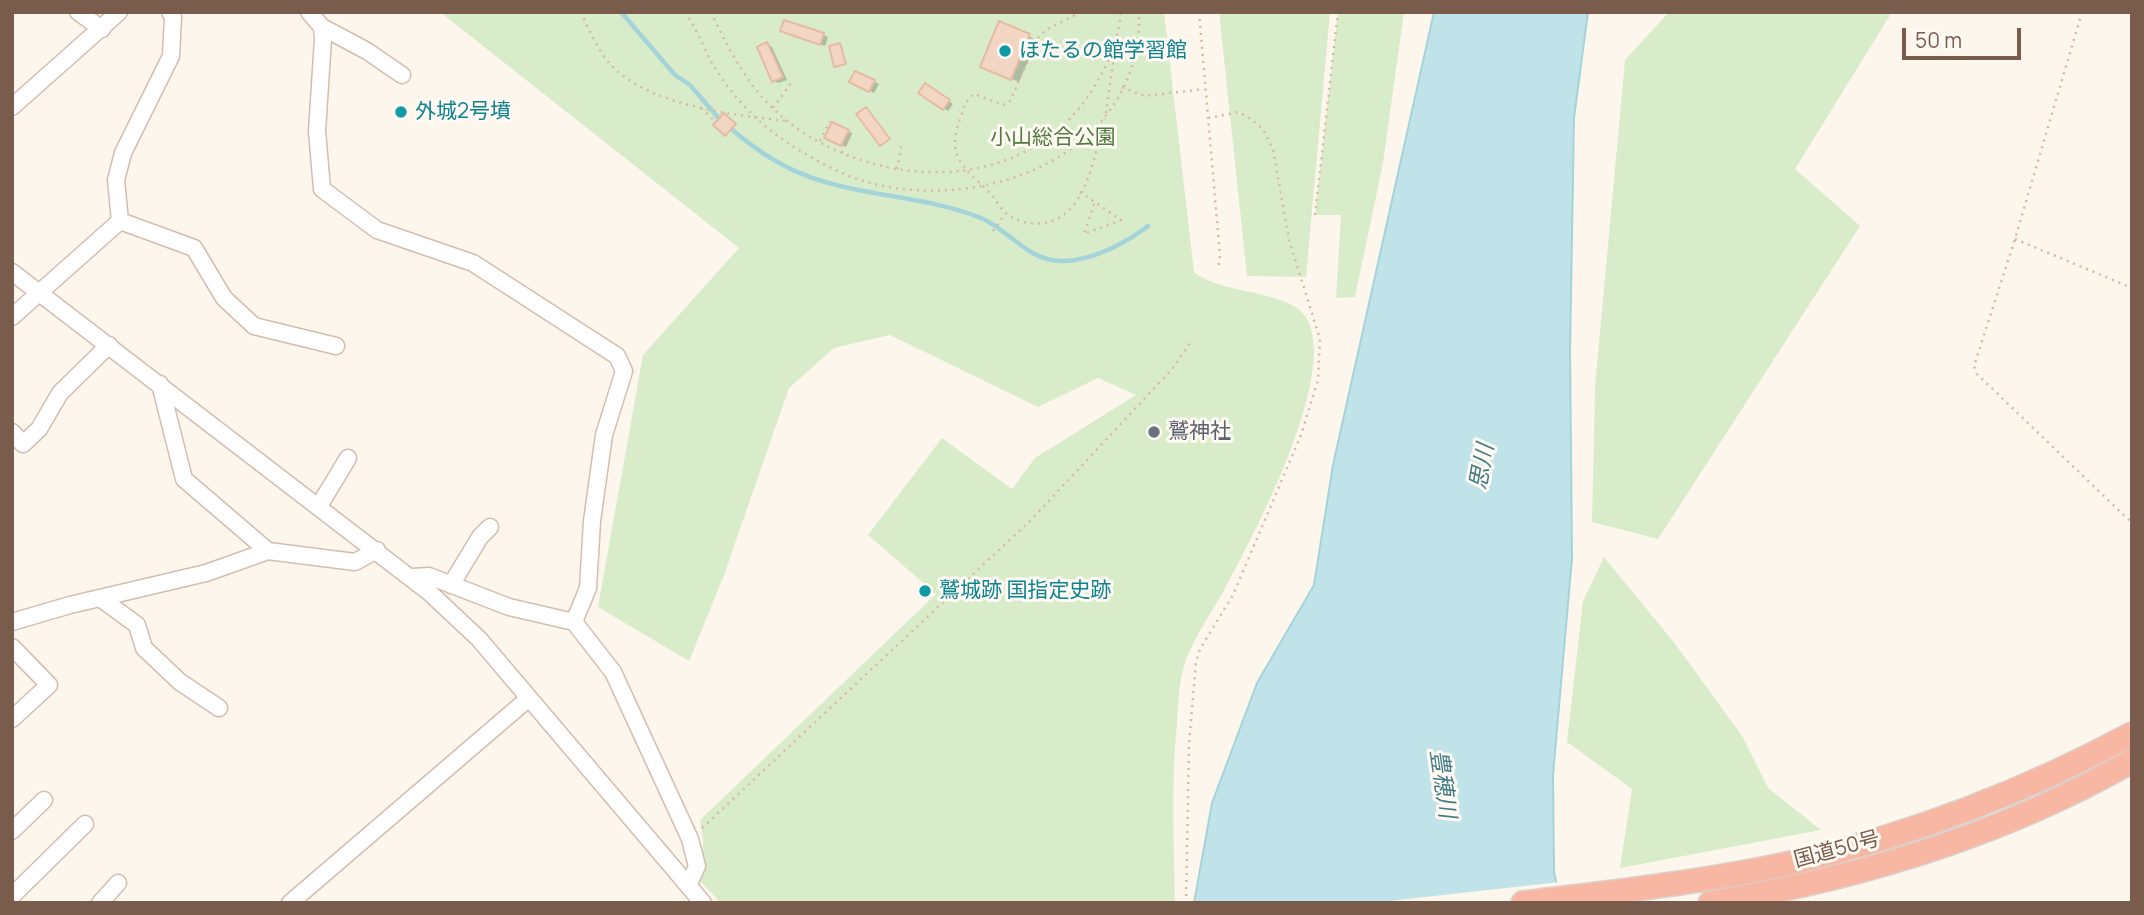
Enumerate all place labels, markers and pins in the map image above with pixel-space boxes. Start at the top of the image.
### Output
place label: ほたるの館学習館 [1019,38,1187,64]
marker: ほたるの館学習館 [997,43,1013,59]
place label: 外城2号墳 [415,99,511,125]
marker: 外城2号墳 [393,104,409,120]
place label: 鷲神社 [1168,419,1231,445]
marker: 鷲神社 [1146,424,1162,440]
place label: 鷲城跡 国指定史跡 [939,578,1111,604]
marker: 鷲城跡 国指定史跡 [917,583,933,599]

